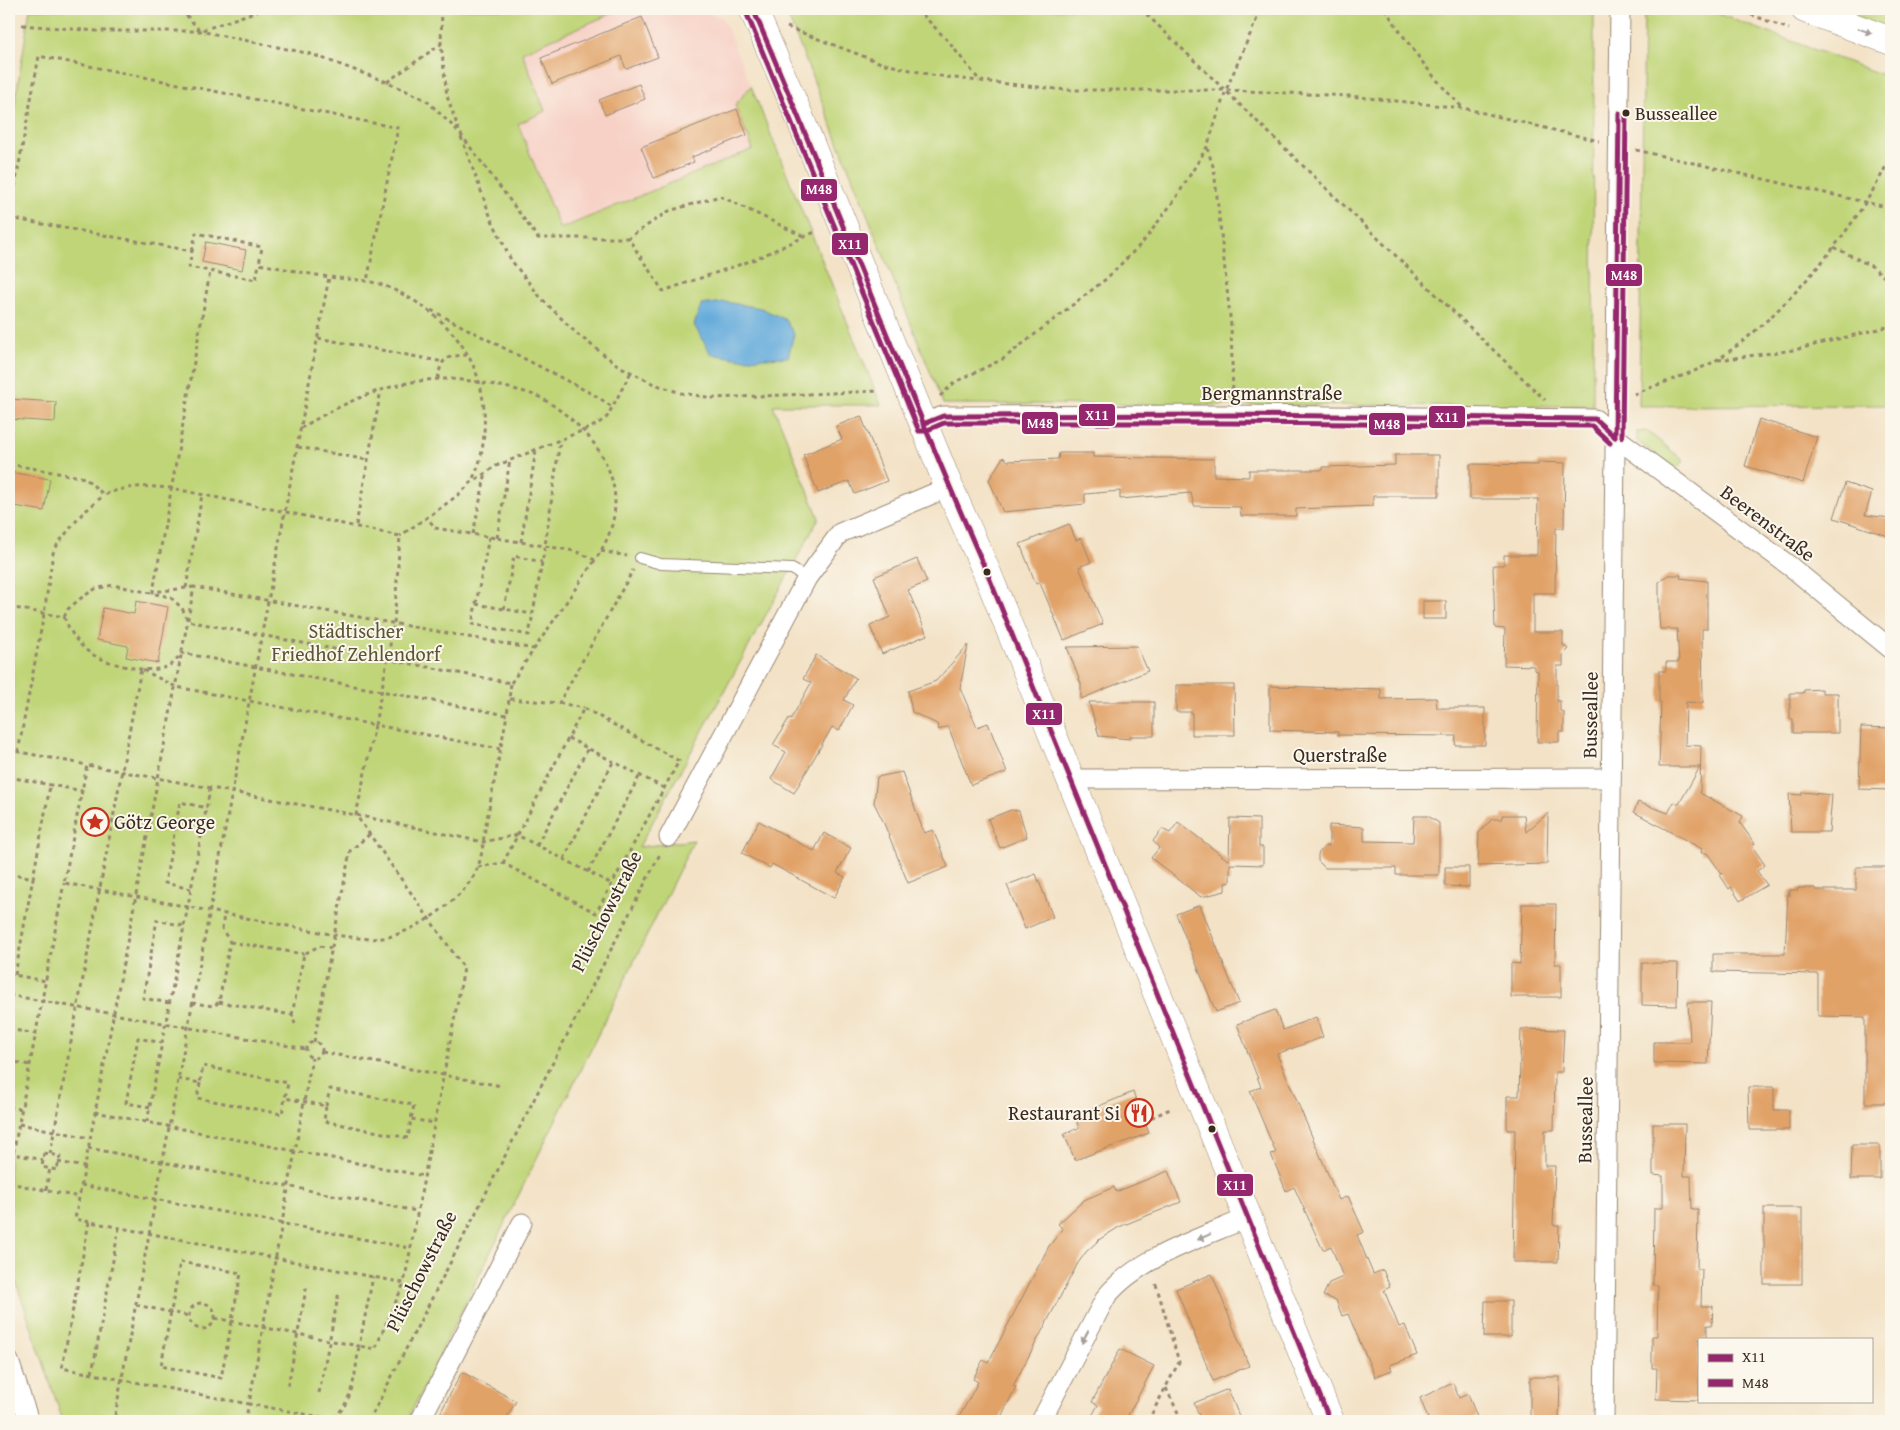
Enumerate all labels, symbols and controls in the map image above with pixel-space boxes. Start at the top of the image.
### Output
one-way arrow [1857,28,1872,35]
place label: Busseallee [1635,99,1718,127]
marker: Busseallee [1621,108,1631,118]
line badge: M48 [800,178,838,202]
text: M48 [806,179,832,199]
line badge: X11 [831,232,869,256]
text: X11 [838,234,862,254]
line badge: M48 [1605,263,1643,287]
text: M48 [1611,265,1637,285]
street label: Bergmannstraße [1202,378,1342,407]
line badge: X11 [1078,403,1116,427]
text: X11 [1085,405,1109,425]
line badge: X11 [1428,405,1466,429]
text: X11 [1435,407,1459,427]
line badge: M48 [1021,411,1059,435]
line badge: M48 [1368,412,1406,436]
text: M48 [1027,413,1053,433]
text: M48 [1374,414,1400,434]
street label: Beerenstraße [1715,477,1822,568]
unlabelled marker [982,567,992,577]
park label: Städtischer Friedhof Zehlendorf [272,616,443,668]
street label: Busseallee [1574,671,1605,759]
line badge: X11 [1025,702,1063,726]
text: X11 [1032,704,1056,724]
street label: Querstraße [1293,740,1387,769]
place icon: Götz George [80,807,110,837]
place label: Götz George [114,807,215,836]
street label: Plüschowstraße [563,845,649,976]
street label: Busseallee [1569,1076,1600,1164]
place label: Restaurant Si [1008,1098,1120,1127]
restaurant icon: Restaurant Si [1124,1098,1154,1128]
unlabelled marker [1207,1124,1217,1134]
line badge: X11 [1216,1173,1254,1197]
text: X11 [1223,1175,1247,1195]
street label: Plüschowstraße [378,1205,464,1336]
one-way arrow [1197,1233,1211,1241]
one-way arrow [1081,1330,1089,1345]
legend [1698,1338,1872,1402]
text: X11 [1742,1346,1766,1367]
text: M48 [1742,1372,1769,1393]

